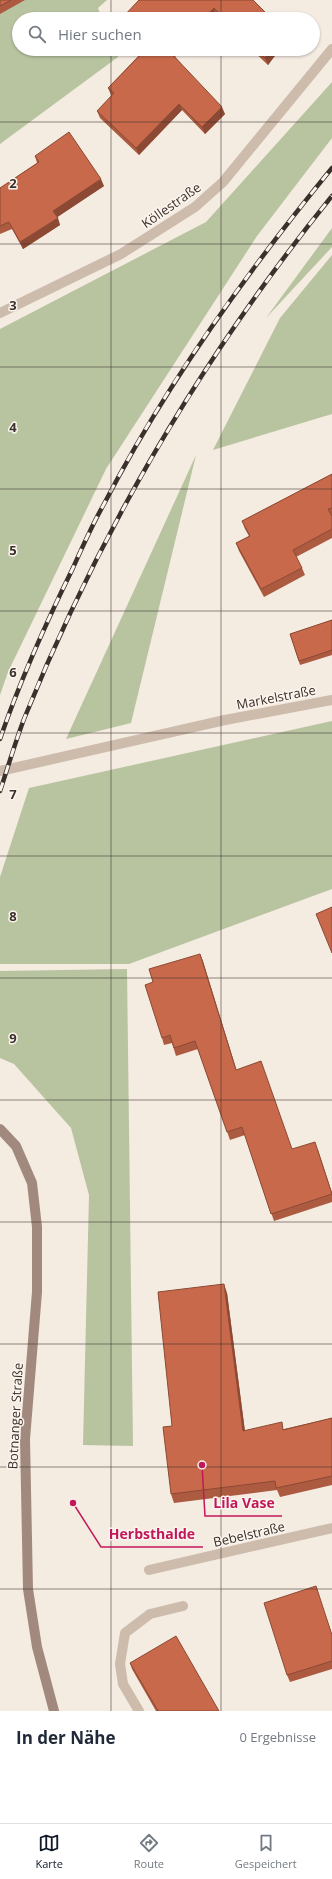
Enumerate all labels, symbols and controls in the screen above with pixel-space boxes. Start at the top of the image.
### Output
search box [12,12,320,56]
icon: search [26,23,48,45]
text: Hier suchen [58,24,142,44]
text: 2 [9,174,17,192]
street label: Köllestraße [138,178,204,232]
text: 3 [9,296,17,314]
text: 4 [9,418,17,436]
text: 5 [9,541,17,559]
text: 6 [9,663,17,681]
street label: Markelstraße [235,680,317,714]
text: 7 [9,785,17,803]
text: 8 [9,907,17,925]
text: 9 [9,1029,17,1047]
street label: Botnanger Straße [3,1362,27,1470]
callout: Lila Vase [205,1490,282,1516]
text: Lila Vase [213,1493,275,1512]
street label: Bebelstraße [211,1517,287,1551]
callout: Herbsthalde [101,1521,203,1547]
text: Herbsthalde [109,1524,195,1543]
text: In der Nähe [16,1726,115,1749]
text: 0 Ergebnisse [239,1728,316,1746]
tab: Karte [35,1832,63,1871]
tab: Route [134,1832,164,1871]
tab: Gespeichert [235,1832,297,1871]

